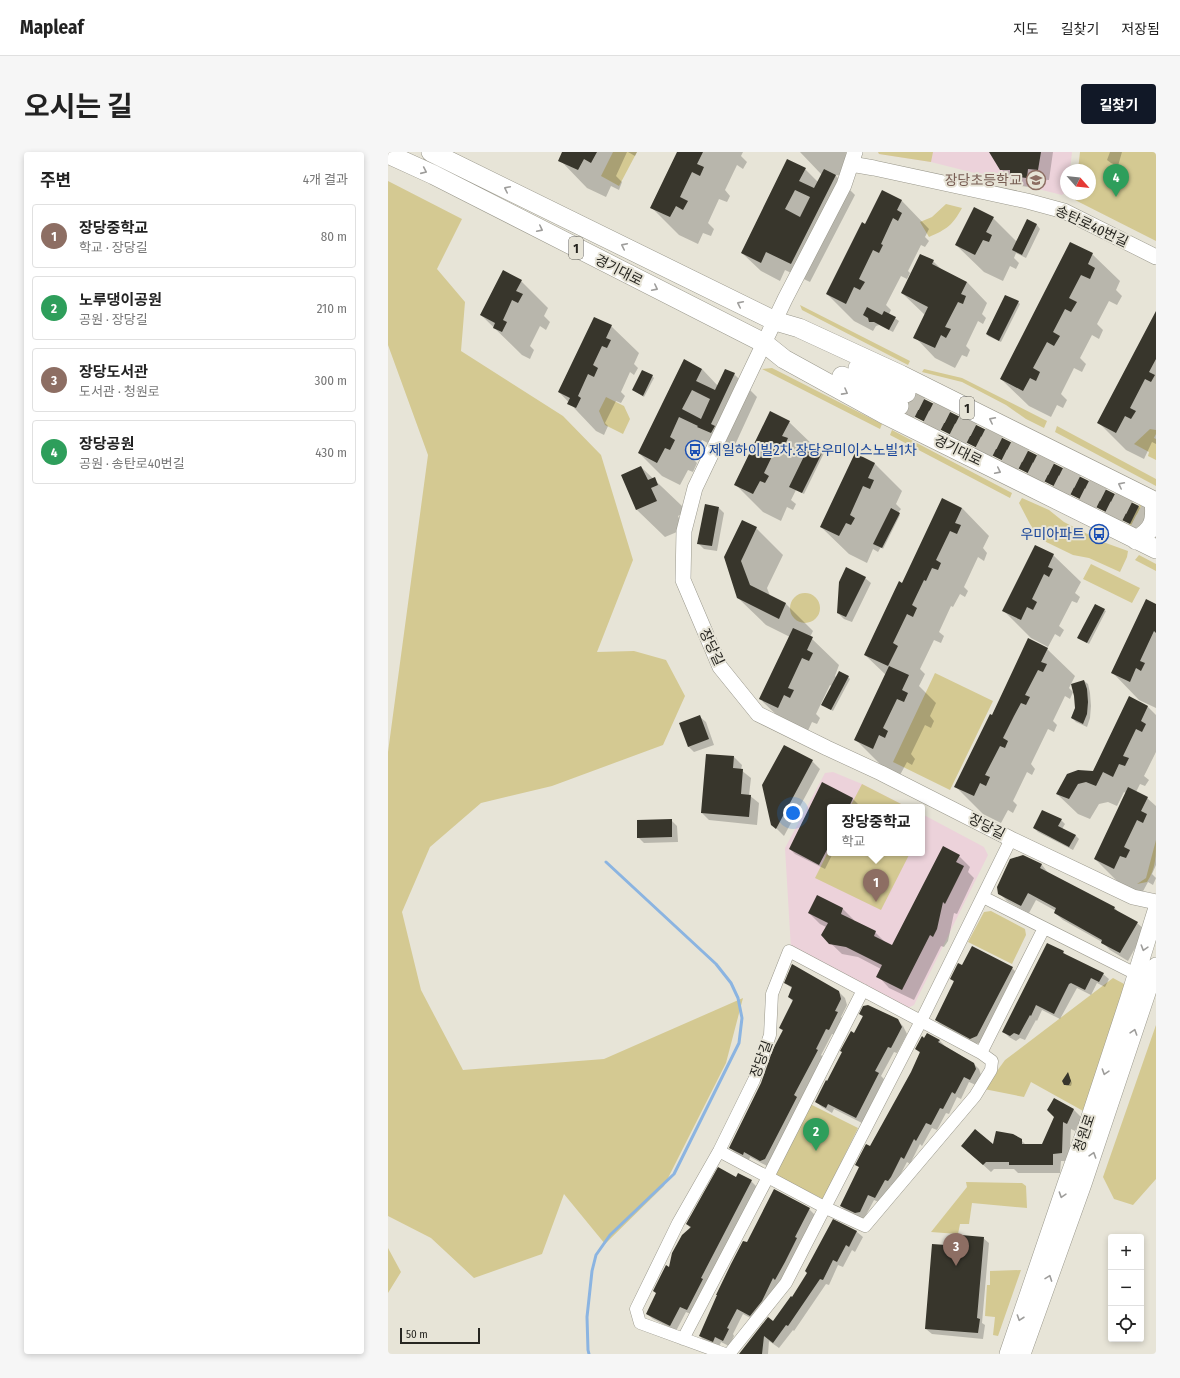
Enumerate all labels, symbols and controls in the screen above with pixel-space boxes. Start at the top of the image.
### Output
text: Mapleaf [20,16,84,39]
text: 지도 [1013,21,1039,38]
text: 길찾기 [1061,21,1099,38]
text: 저장됨 [1121,21,1160,38]
button: 길찾기 [1081,84,1156,124]
text: 오시는 길 [24,90,133,123]
north arrow [1060,164,1096,200]
pin: 4 [1103,164,1129,197]
one-way arrow [420,166,427,174]
school or university icon: 장당초등학교 [1025,169,1047,191]
text: 주변 [40,170,71,191]
text: 4개 결과 [303,172,348,187]
place label: 장당초등학교 [945,172,1022,189]
one-way arrow [504,186,511,194]
street label: 송탄로40번길 [1053,202,1131,251]
text: 장당중학교 [79,219,148,237]
one-way arrow [535,224,543,232]
text: 1 [51,229,57,244]
text: 80 m [321,229,347,244]
road number: 1 [569,237,583,259]
text: 학교 · 장당길 [79,240,148,255]
one-way arrow [620,243,628,251]
street label: 경기대로 [592,251,646,290]
one-way arrow [651,283,659,291]
text: 노루댕이공원 [79,291,162,309]
text: 2 [51,301,57,316]
text: 210 m [317,301,347,316]
one-way arrow [737,301,744,309]
text: 공원 · 장당길 [79,312,148,327]
text: 장당도서관 [79,363,148,381]
text: 3 [51,373,57,388]
text: 300 m [315,373,347,388]
text: 도서관 · 청원로 [79,384,160,399]
one-way arrow [841,388,848,395]
road number: 1 [960,397,974,419]
one-way arrow [989,418,997,425]
street label: 경기대로 [931,432,985,469]
text: 장당공원 [79,435,134,453]
bus stop icon: 제일하이빌2차.장당우미이스노빌1차 [684,439,706,461]
place label: 제일하이빌2차.장당우미이스노빌1차 [709,442,917,459]
text: 4 [51,445,57,460]
text: 430 m [315,445,347,460]
text: 공원 · 송탄로40번길 [79,456,185,471]
one-way arrow [994,466,1001,474]
one-way arrow [1118,482,1125,490]
bus stop icon: 우미아파트 [1088,523,1110,545]
place label: 우미아파트 [1021,526,1085,543]
street label: 장당길 [696,626,727,668]
your location [783,803,803,823]
popup [827,804,925,856]
street label: 장당길 [966,810,1008,843]
text: 장당중학교 [841,813,911,831]
text: 학교 [841,834,865,849]
pin: 1 [863,869,889,902]
one-way arrow [1141,945,1149,952]
one-way arrow [1129,1028,1137,1035]
street label: 장당길 [747,1038,776,1080]
one-way arrow [1101,1068,1109,1075]
street label: 청원로 [1070,1112,1099,1154]
pin: 2 [803,1118,829,1151]
one-way arrow [1088,1152,1096,1159]
one-way arrow [1059,1191,1067,1198]
pin: 3 [943,1233,969,1266]
map controls [1108,1234,1144,1342]
button: + [1108,1234,1144,1270]
button: − [1108,1270,1144,1306]
one-way arrow [1045,1274,1053,1281]
button: locate [1108,1306,1144,1342]
one-way arrow [1017,1314,1025,1321]
scale bar [400,1326,480,1345]
text: 50 m [406,1328,428,1341]

